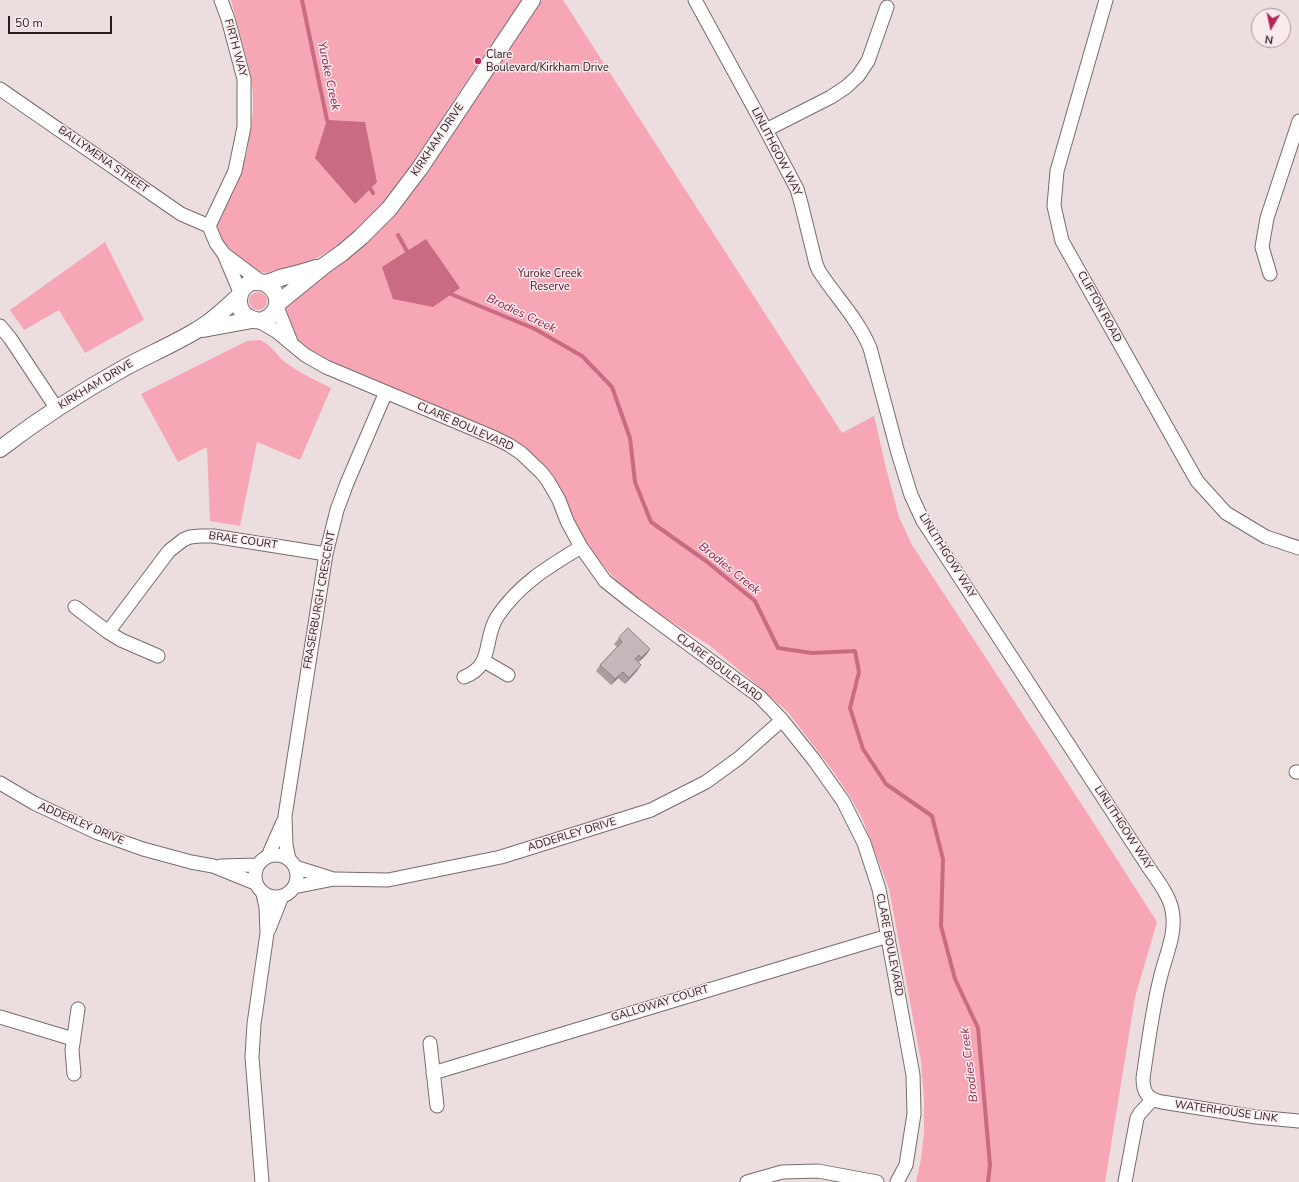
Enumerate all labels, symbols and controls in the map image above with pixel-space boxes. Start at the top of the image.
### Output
scale bar [10,8,114,34]
north arrow [1251,8,1291,48]
text: 50 m [15,15,43,31]
street label: FIRTH WAY [221,18,249,78]
text: N [1264,31,1274,47]
water label: Yuroke Creek [314,40,342,112]
place label: Clare Boulevard/Kirkham Drive [486,48,609,74]
marker: Clare Boulevard/Kirkham Drive [473,56,483,66]
street label: KIRKHAM DRIVE [409,101,467,179]
street label: LINLITHGOW WAY [748,106,804,198]
street label: BALLYMENA STREET [55,124,151,196]
park label: Yuroke Creek Reserve [518,267,582,293]
street label: CLIFTON ROAD [1074,269,1124,345]
water label: Brodies Creek [484,292,558,336]
street label: KIRKHAM DRIVE [56,357,136,413]
street label: CLARE BOULEVARD [415,400,515,454]
street label: LINLITHGOW WAY [916,511,978,601]
street label: BRAE COURT [208,530,278,552]
street label: FRASERBURGH CRESCENT [301,530,339,670]
water label: Brodies Creek [695,540,763,598]
street label: CLARE BOULEVARD [673,631,765,705]
street label: LINLITHGOW WAY [1091,784,1155,872]
street label: ADDERLEY DRIVE [36,800,126,848]
street label: ADDERLEY DRIVE [526,815,618,855]
street label: CLARE BOULEVARD [873,892,905,998]
street label: GALLOWAY COURT [610,983,710,1025]
water label: Brodies Creek [958,1027,982,1103]
street label: WATERHOUSE LINK [1174,1098,1278,1126]

